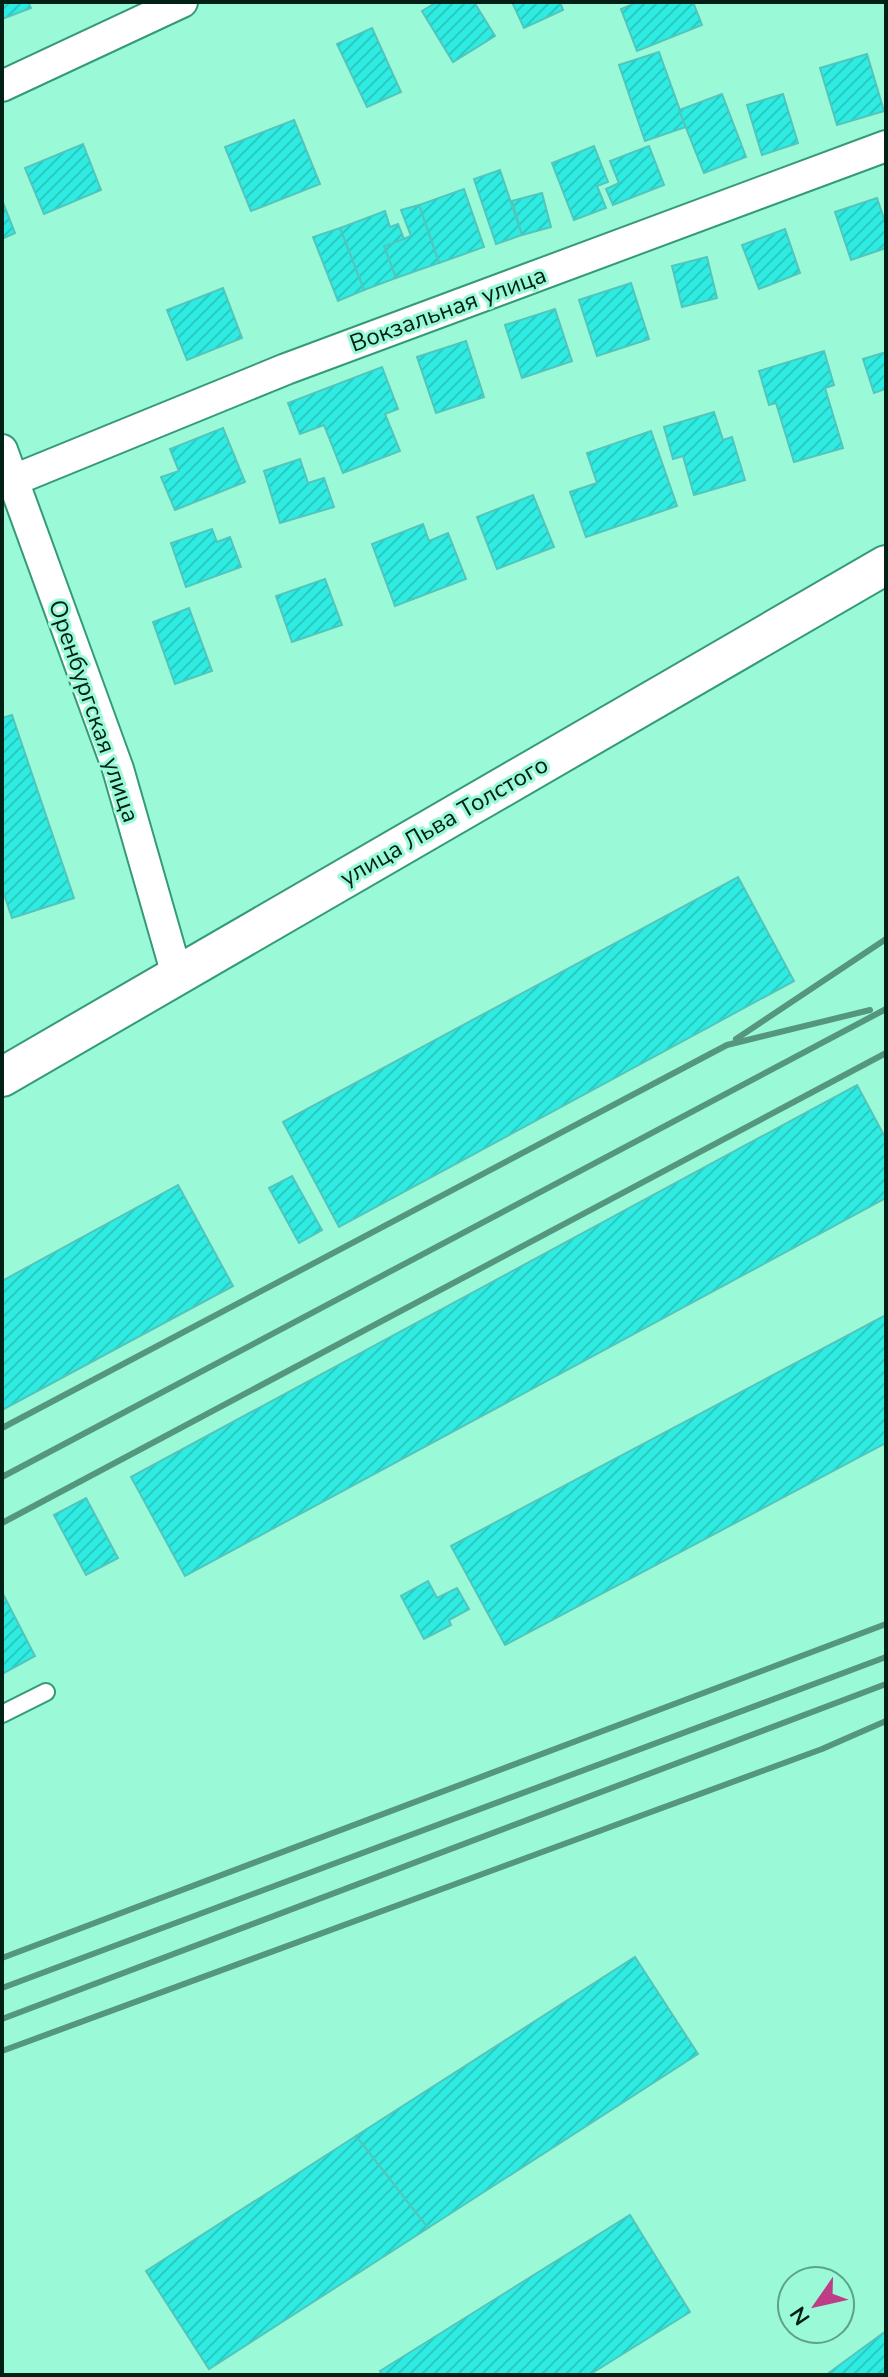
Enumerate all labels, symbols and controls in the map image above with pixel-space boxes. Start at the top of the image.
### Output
street label: Вокзальная улица [345,259,551,359]
street label: Оренбургская улица [41,595,147,827]
street label: улица Льва Толстого [334,748,554,894]
north arrow [776,2265,856,2345]
text: N [783,2300,817,2331]

